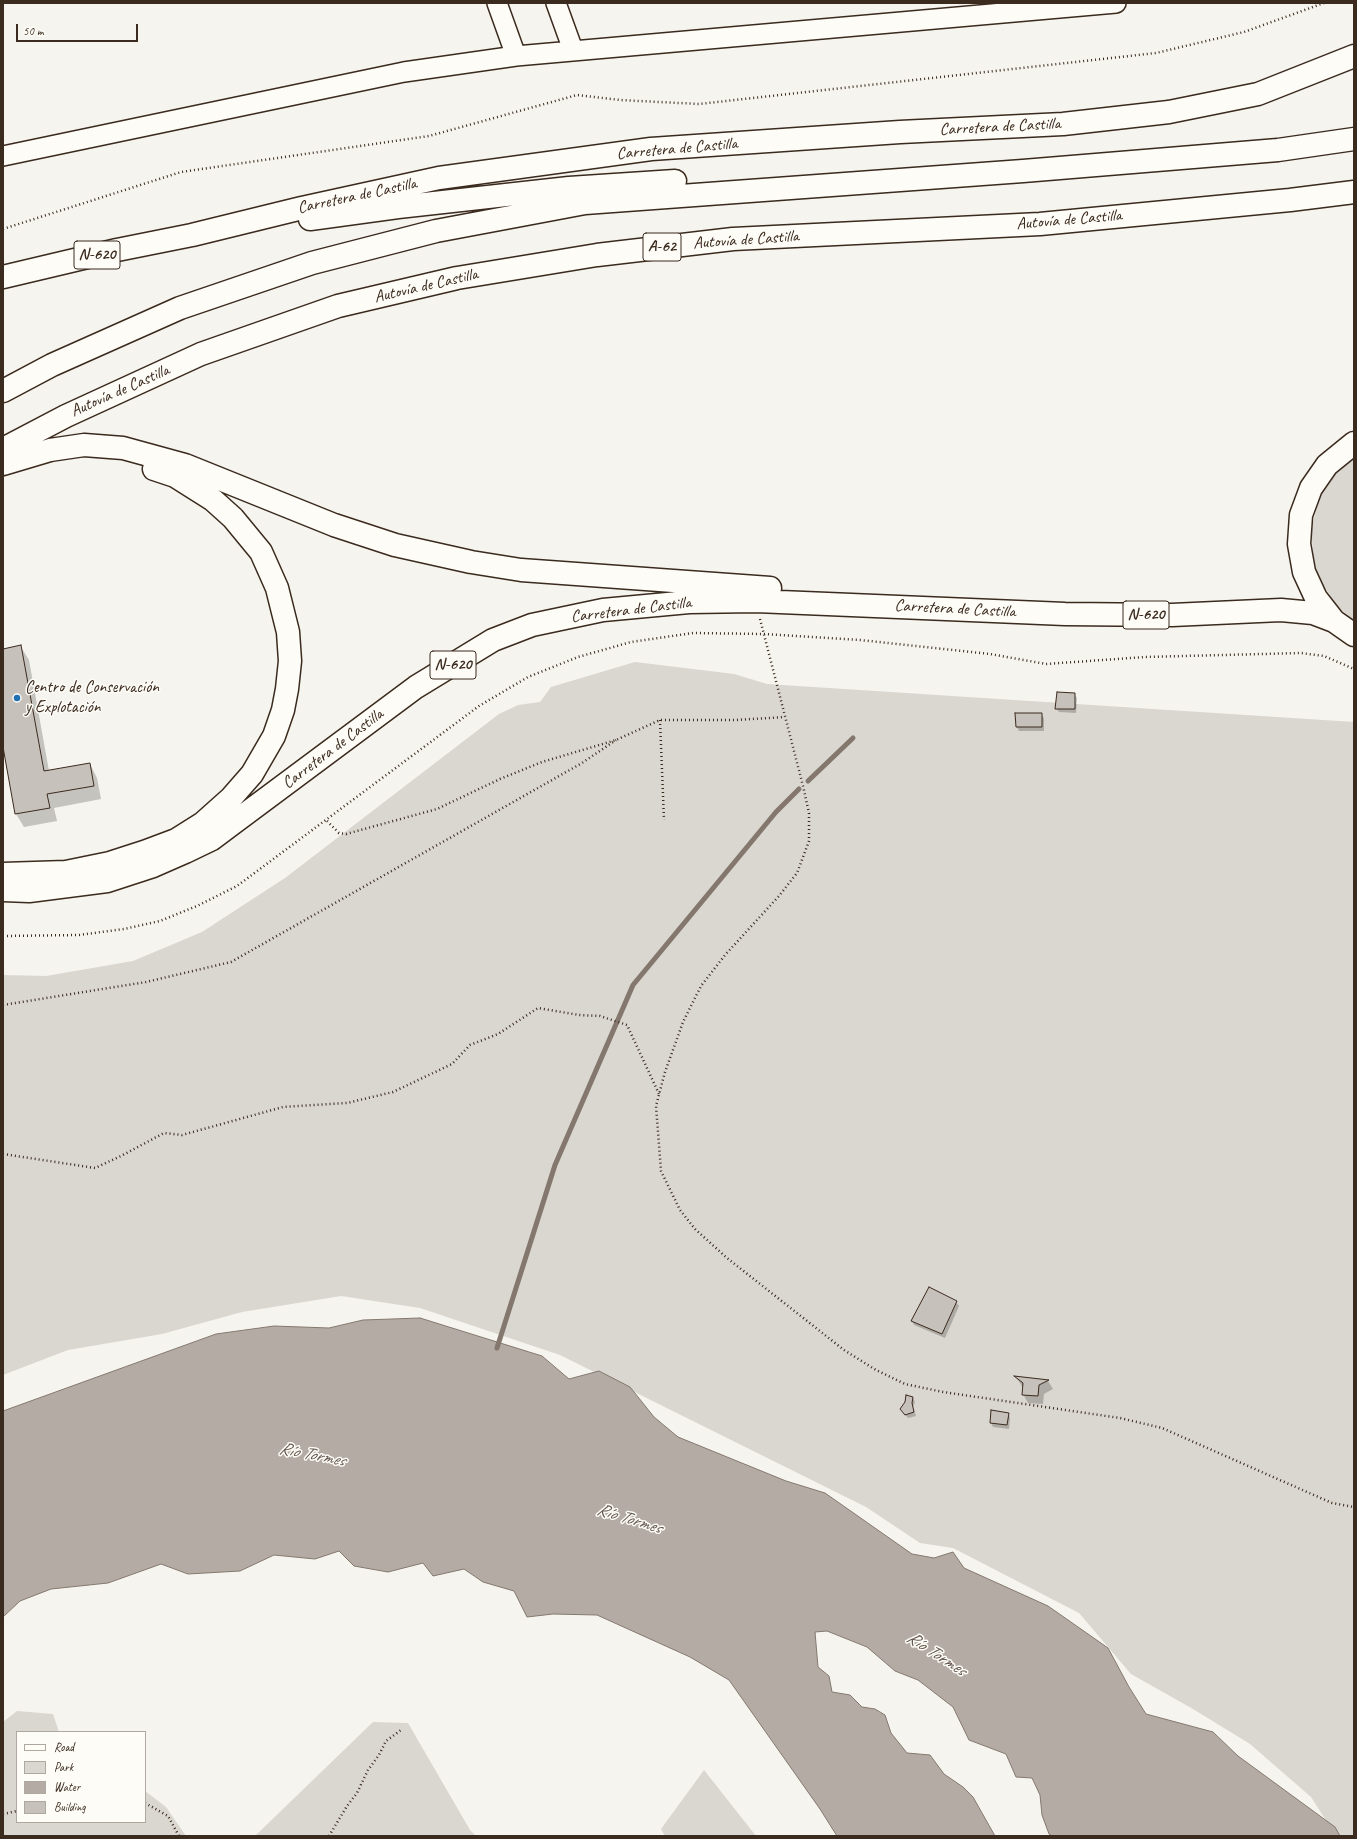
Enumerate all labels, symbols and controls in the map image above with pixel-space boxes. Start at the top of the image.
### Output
scale bar [18,16,140,42]
text: 50 m [23,23,43,39]
street label: Carretera de Castilla [939,114,1061,140]
street label: Carretera de Castilla [616,134,738,164]
street label: Carretera de Castilla [296,173,418,219]
street label: Autovía de Castilla [1015,205,1123,235]
street label: Autovía de Castilla [693,226,799,254]
road number: A-62 [643,233,681,261]
road number: N-620 [74,241,120,269]
street label: Autovía de Castilla [372,264,480,308]
street label: Autovía de Castilla [68,360,172,422]
street label: Carretera de Castilla [570,593,692,627]
street label: Carretera de Castilla [894,596,1016,622]
road number: N-620 [1123,601,1169,629]
road number: N-620 [430,651,476,679]
place label: Centro de Conservación y Explotación [25,678,159,718]
marker: Centro de Conservación y Explotación [12,693,22,703]
street label: Carretera de Castilla [279,704,387,794]
water label: Río Tormes [277,1438,347,1472]
water label: Río Tormes [594,1499,664,1539]
water label: Río Tormes [902,1627,970,1681]
legend [16,1731,146,1823]
text: Road [54,1739,74,1755]
text: Park [54,1759,73,1775]
text: Water [54,1779,80,1795]
text: Building [54,1799,86,1815]

